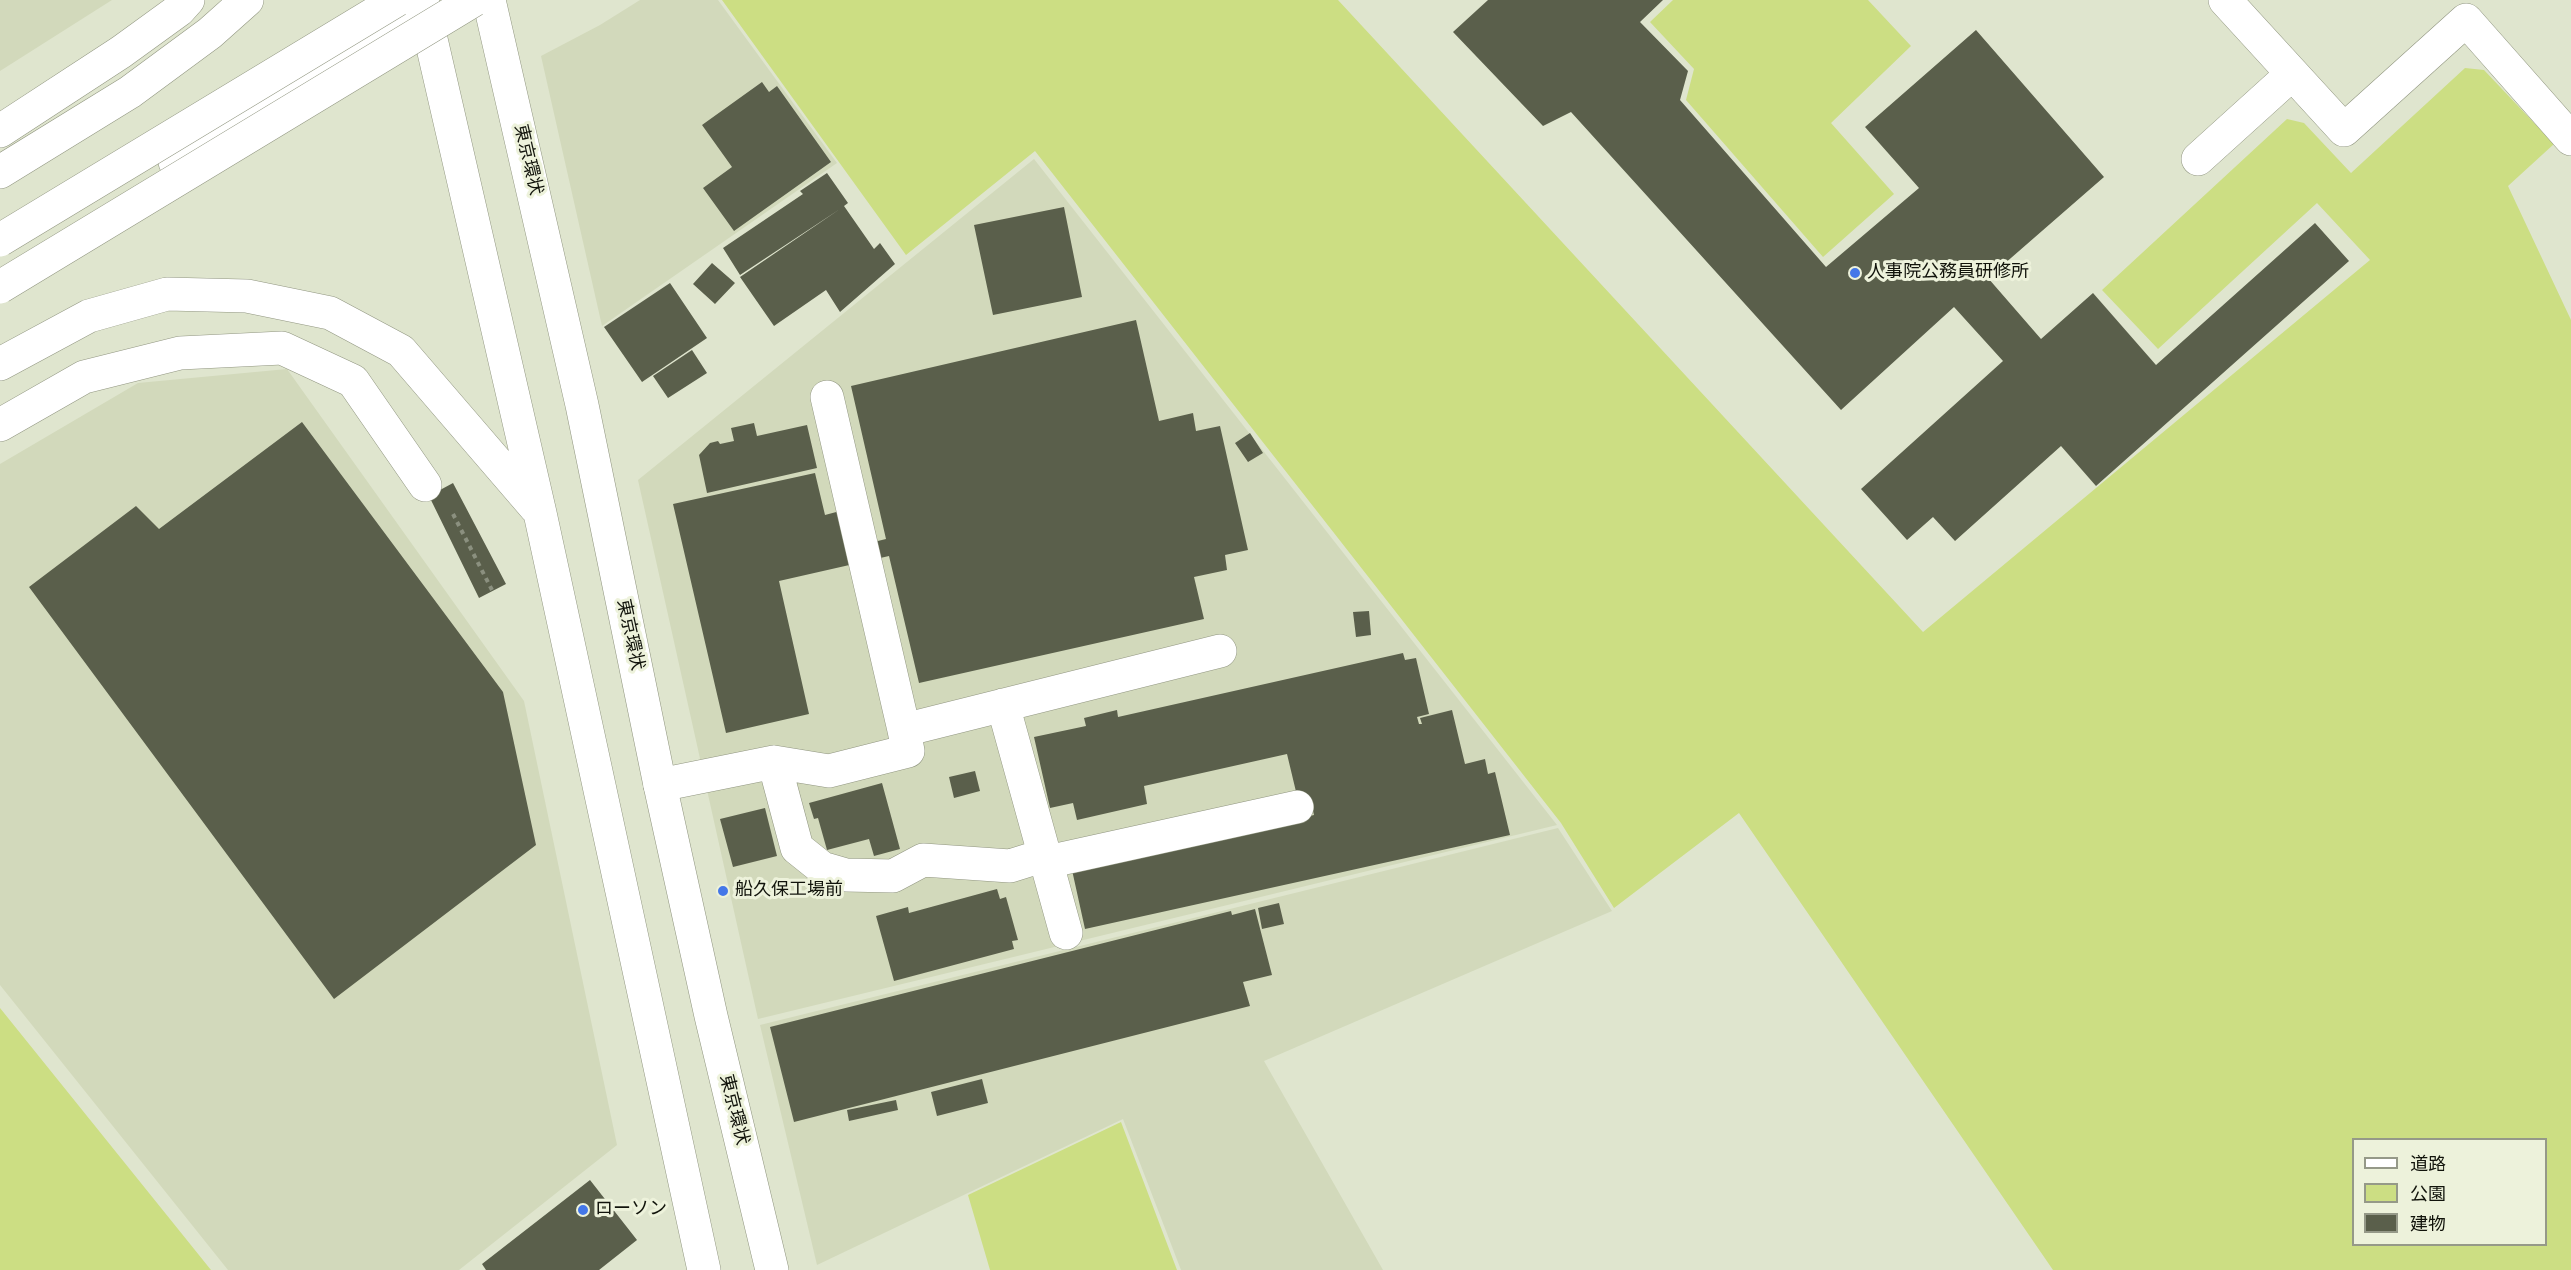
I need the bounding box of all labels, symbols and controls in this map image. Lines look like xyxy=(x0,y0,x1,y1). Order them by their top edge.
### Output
street label: 東京環状 xyxy=(508,122,546,198)
place label: 人事院公務員研修所 xyxy=(1867,262,2029,284)
marker: 人事院公務員研修所 xyxy=(1848,266,1862,280)
street label: 東京環状 xyxy=(611,598,647,672)
place label: 船久保工場前 xyxy=(735,880,843,902)
marker: 船久保工場前 xyxy=(716,884,730,898)
street label: 東京環状 xyxy=(714,1072,752,1148)
legend xyxy=(2352,1138,2547,1246)
text: 道路 xyxy=(2410,1152,2446,1177)
text: 公園 xyxy=(2410,1182,2446,1207)
place label: ローソン xyxy=(595,1199,667,1221)
marker: ローソン xyxy=(576,1203,590,1217)
text: 建物 xyxy=(2410,1212,2446,1237)

